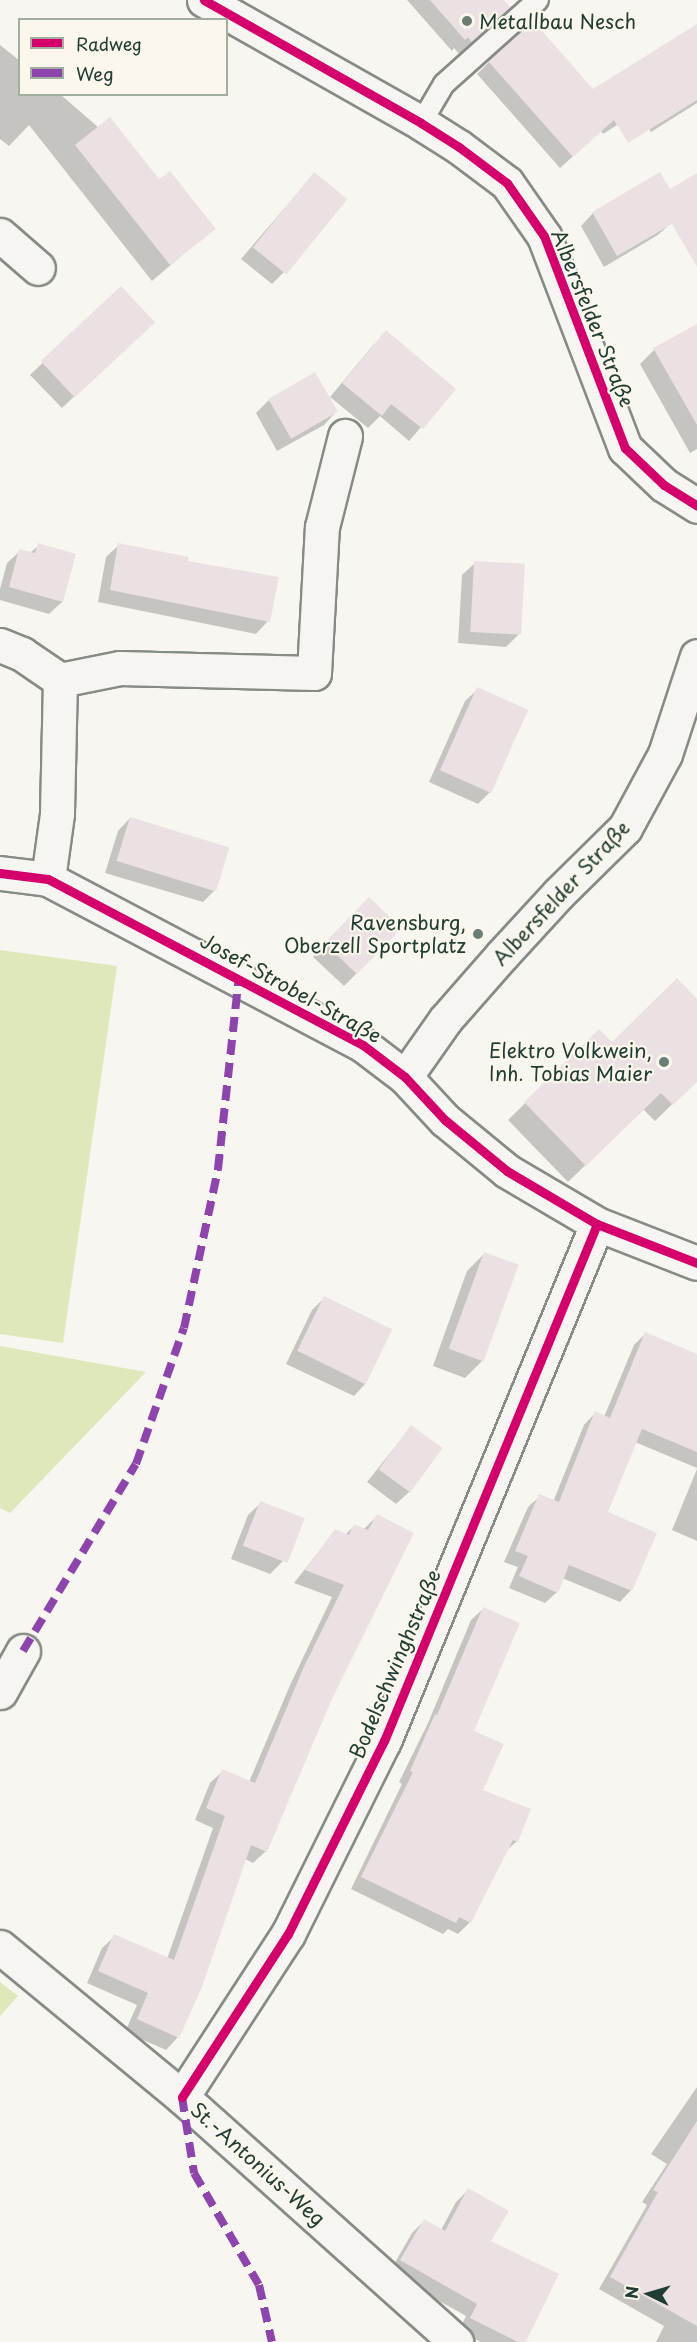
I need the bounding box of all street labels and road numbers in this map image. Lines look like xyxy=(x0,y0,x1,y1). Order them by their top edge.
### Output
street label: Albersfelder Straße xyxy=(546,225,640,411)
street label: Albersfelder Straße xyxy=(487,815,635,971)
street label: Josef-Strobel-Straße xyxy=(196,928,386,1048)
street label: Bodelschwinghstraße xyxy=(344,1566,446,1762)
street label: St.-Antonius-Weg xyxy=(186,2097,330,2231)

